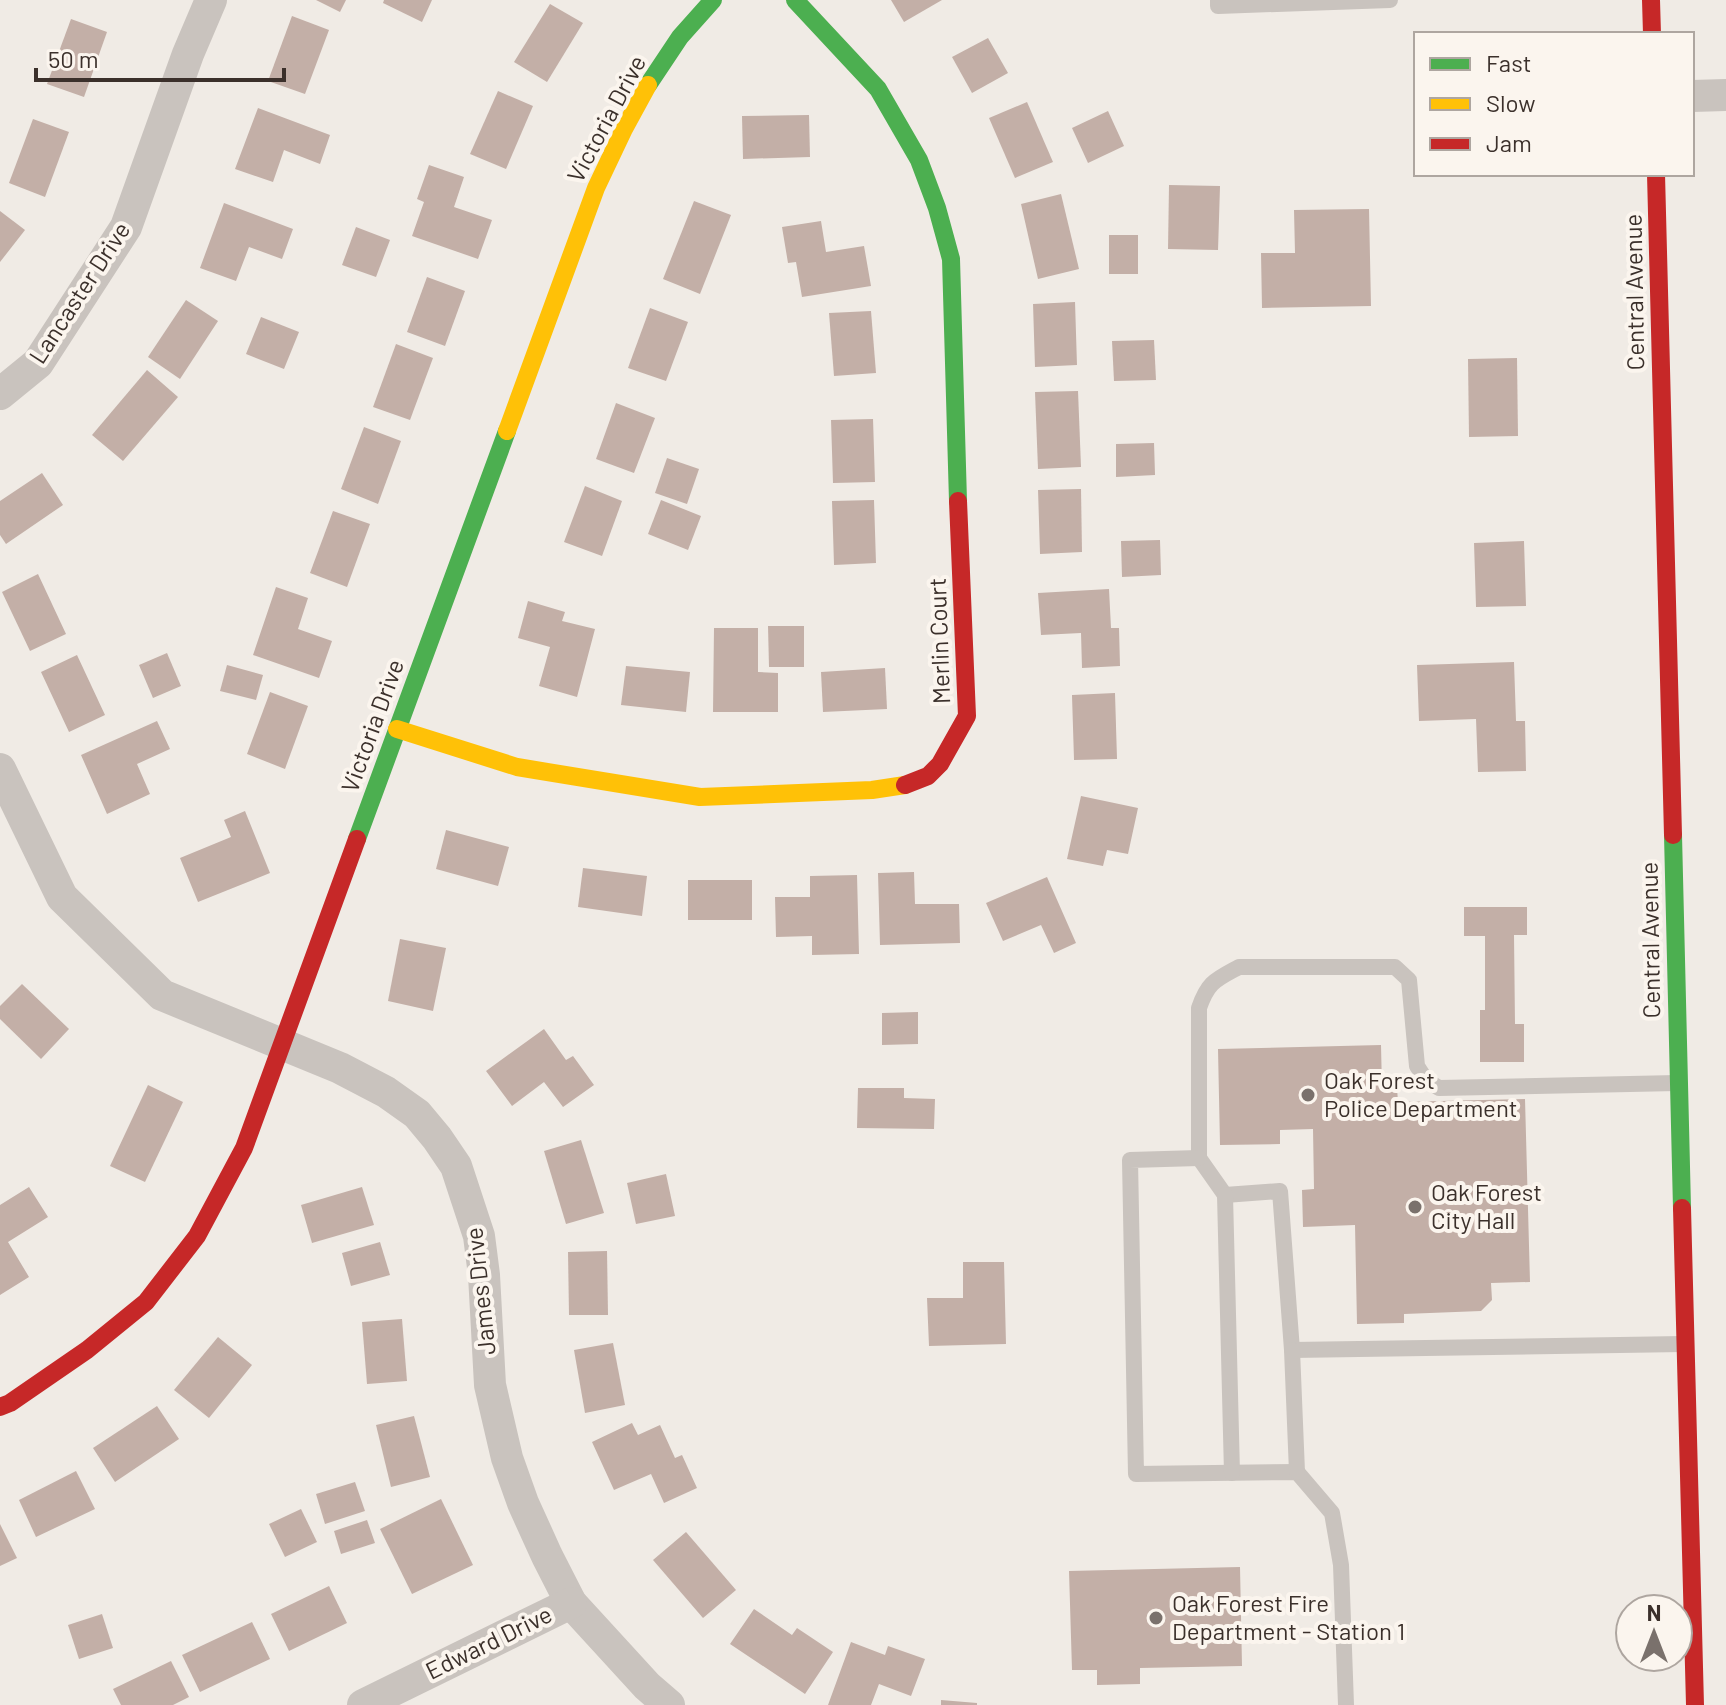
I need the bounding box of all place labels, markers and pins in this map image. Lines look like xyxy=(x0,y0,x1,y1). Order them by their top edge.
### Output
place label: Oak Forest Police Department xyxy=(1324,1065,1518,1122)
marker: Oak Forest Police Department xyxy=(1299,1086,1317,1104)
place label: Oak Forest City Hall xyxy=(1431,1177,1542,1234)
marker: Oak Forest City Hall xyxy=(1406,1198,1424,1216)
place label: Oak Forest Fire Department - Station 1 xyxy=(1172,1588,1405,1645)
marker: Oak Forest Fire Department - Station 1 xyxy=(1147,1609,1165,1627)

